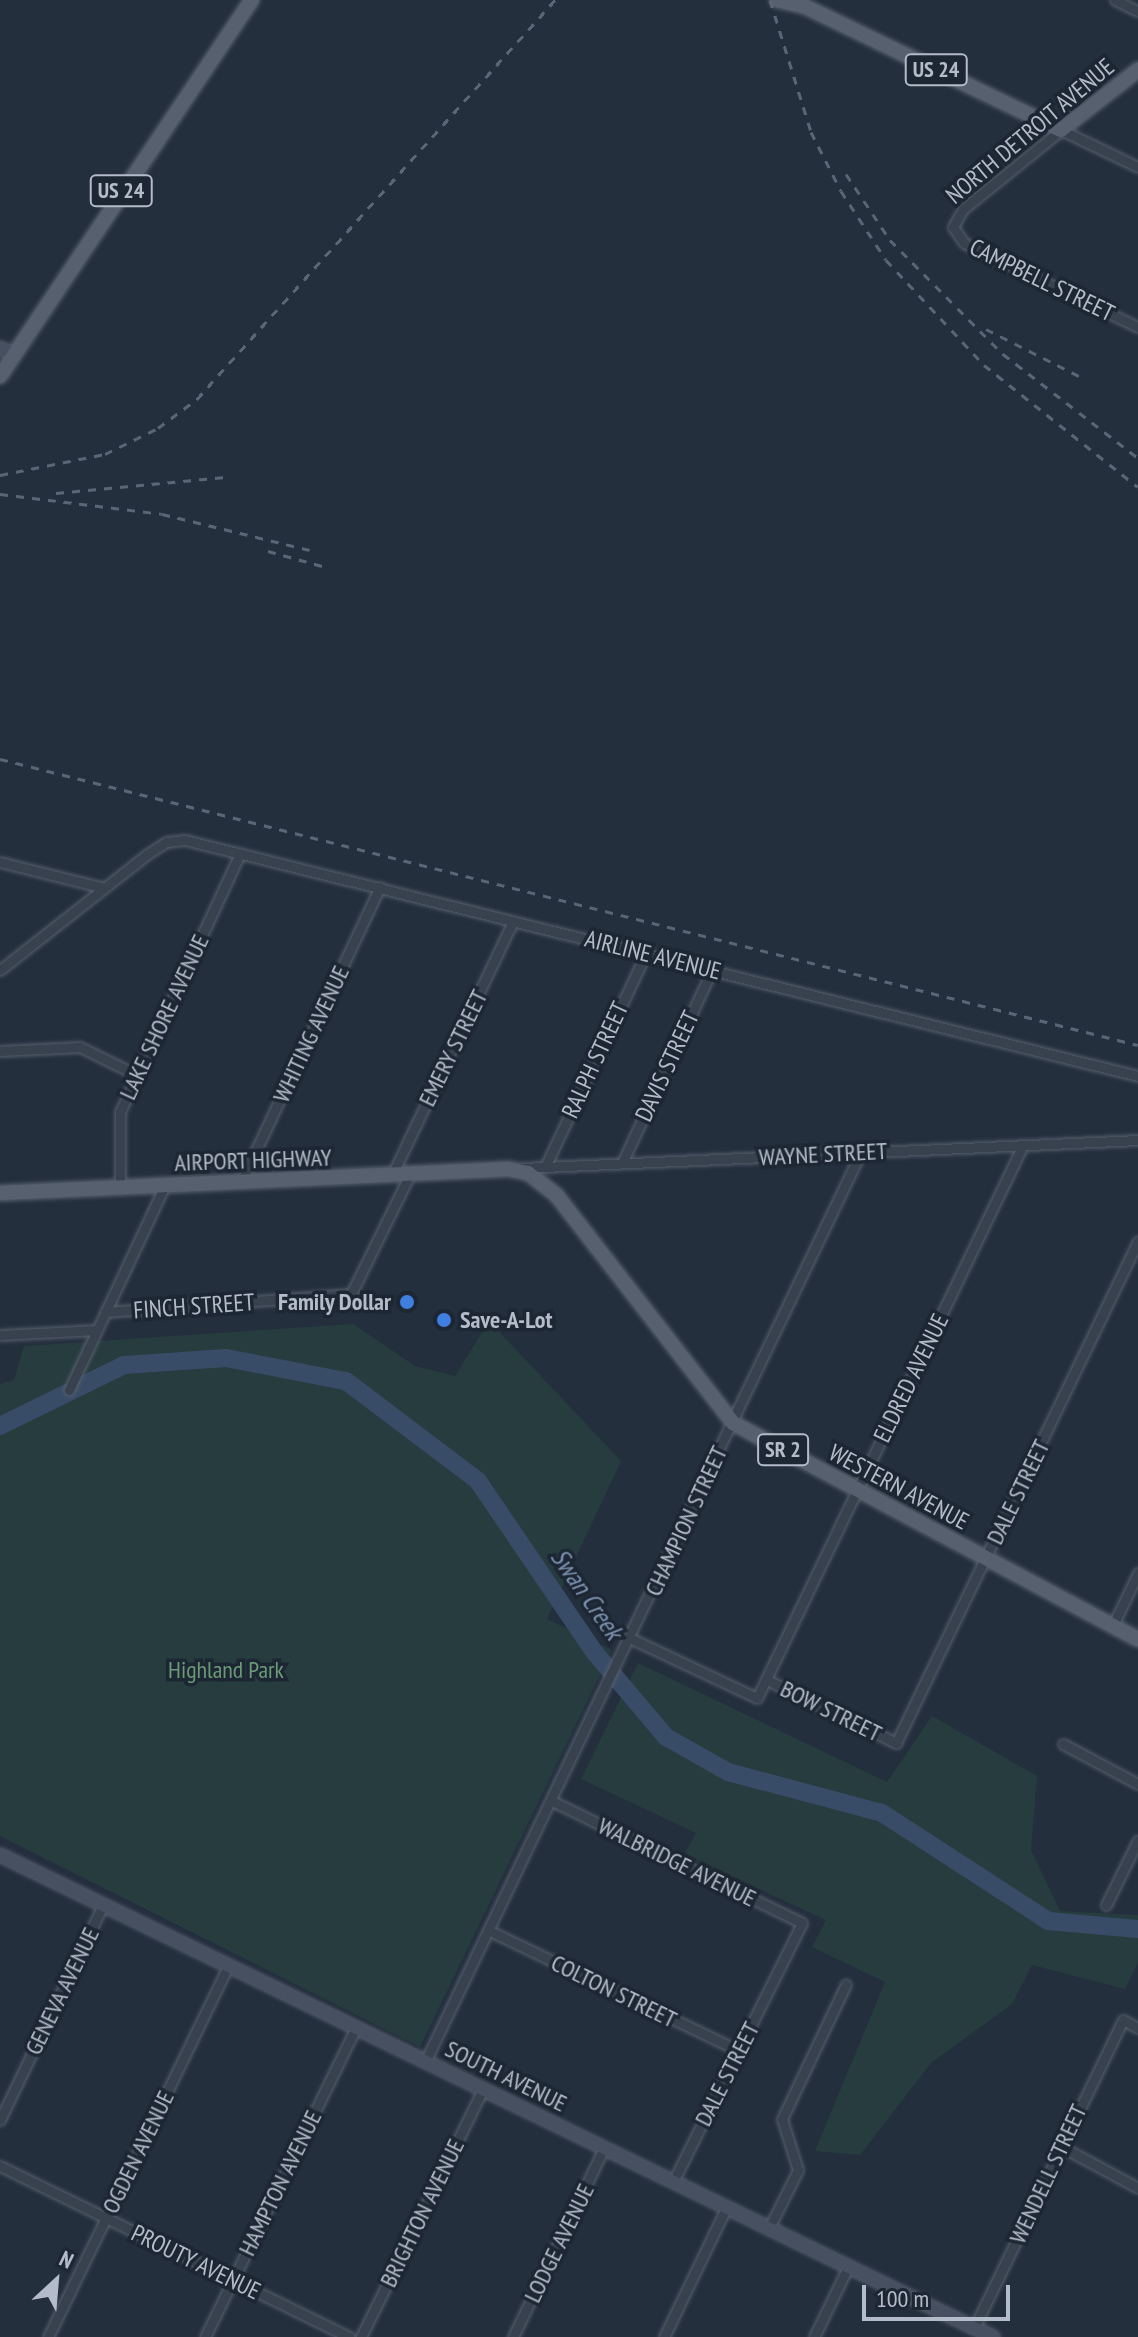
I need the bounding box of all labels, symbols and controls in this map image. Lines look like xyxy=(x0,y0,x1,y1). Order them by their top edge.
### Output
road number: US 24 xyxy=(904,52,968,88)
street label: NORTH DETROIT AVENUE xyxy=(940,52,1120,210)
road number: US 24 xyxy=(89,173,153,209)
street label: CAMPBELL STREET xyxy=(965,232,1119,328)
street label: AIRLINE AVENUE xyxy=(582,924,724,986)
street label: LAKE SHORE AVENUE xyxy=(113,930,215,1104)
street label: WHITING AVENUE xyxy=(267,961,355,1107)
street label: EMERY STREET xyxy=(412,985,494,1111)
street label: RALPH STREET xyxy=(556,997,634,1123)
street label: DAVIS STREET xyxy=(629,1006,705,1126)
street label: WAYNE STREET xyxy=(758,1136,888,1172)
street label: AIRPORT HIGHWAY xyxy=(174,1143,332,1177)
street label: FINCH STREET xyxy=(133,1287,255,1325)
place label: Family Dollar xyxy=(277,1288,391,1316)
marker: Family Dollar xyxy=(398,1293,416,1311)
place label: Save-A-Lot xyxy=(460,1306,552,1334)
street label: ELDRED AVENUE xyxy=(867,1309,955,1447)
marker: Save-A-Lot xyxy=(435,1311,453,1329)
road number: SR 2 xyxy=(757,1432,809,1468)
street label: DALE STREET xyxy=(980,1435,1056,1549)
street label: WESTERN AVENUE xyxy=(824,1438,974,1536)
street label: CHAMPION STREET xyxy=(639,1442,733,1600)
water label: Swan Creek xyxy=(544,1543,630,1645)
park label: Highland Park xyxy=(168,1656,284,1684)
street label: BOW STREET xyxy=(776,1674,886,1748)
street label: WALBRIDGE AVENUE xyxy=(593,1811,761,1913)
street label: GENEVA AVENUE xyxy=(18,1922,106,2060)
street label: COLTON STREET xyxy=(547,1948,681,2034)
street label: DALE STREET xyxy=(689,2017,765,2131)
street label: SOUTH AVENUE xyxy=(440,2034,572,2118)
street label: OGDEN AVENUE xyxy=(96,2086,180,2218)
street label: WENDELL STREET xyxy=(1003,2099,1093,2249)
street label: HAMPTON AVENUE xyxy=(232,2105,328,2261)
street label: BRIGHTON AVENUE xyxy=(374,2134,470,2292)
street label: LODGE AVENUE xyxy=(518,2179,600,2307)
street label: PROUTY AVENUE xyxy=(126,2218,266,2306)
north arrow xyxy=(16,2241,96,2321)
text: N xyxy=(55,2244,78,2275)
scale bar xyxy=(866,2269,1014,2319)
text: 100 m xyxy=(876,2283,929,2314)

